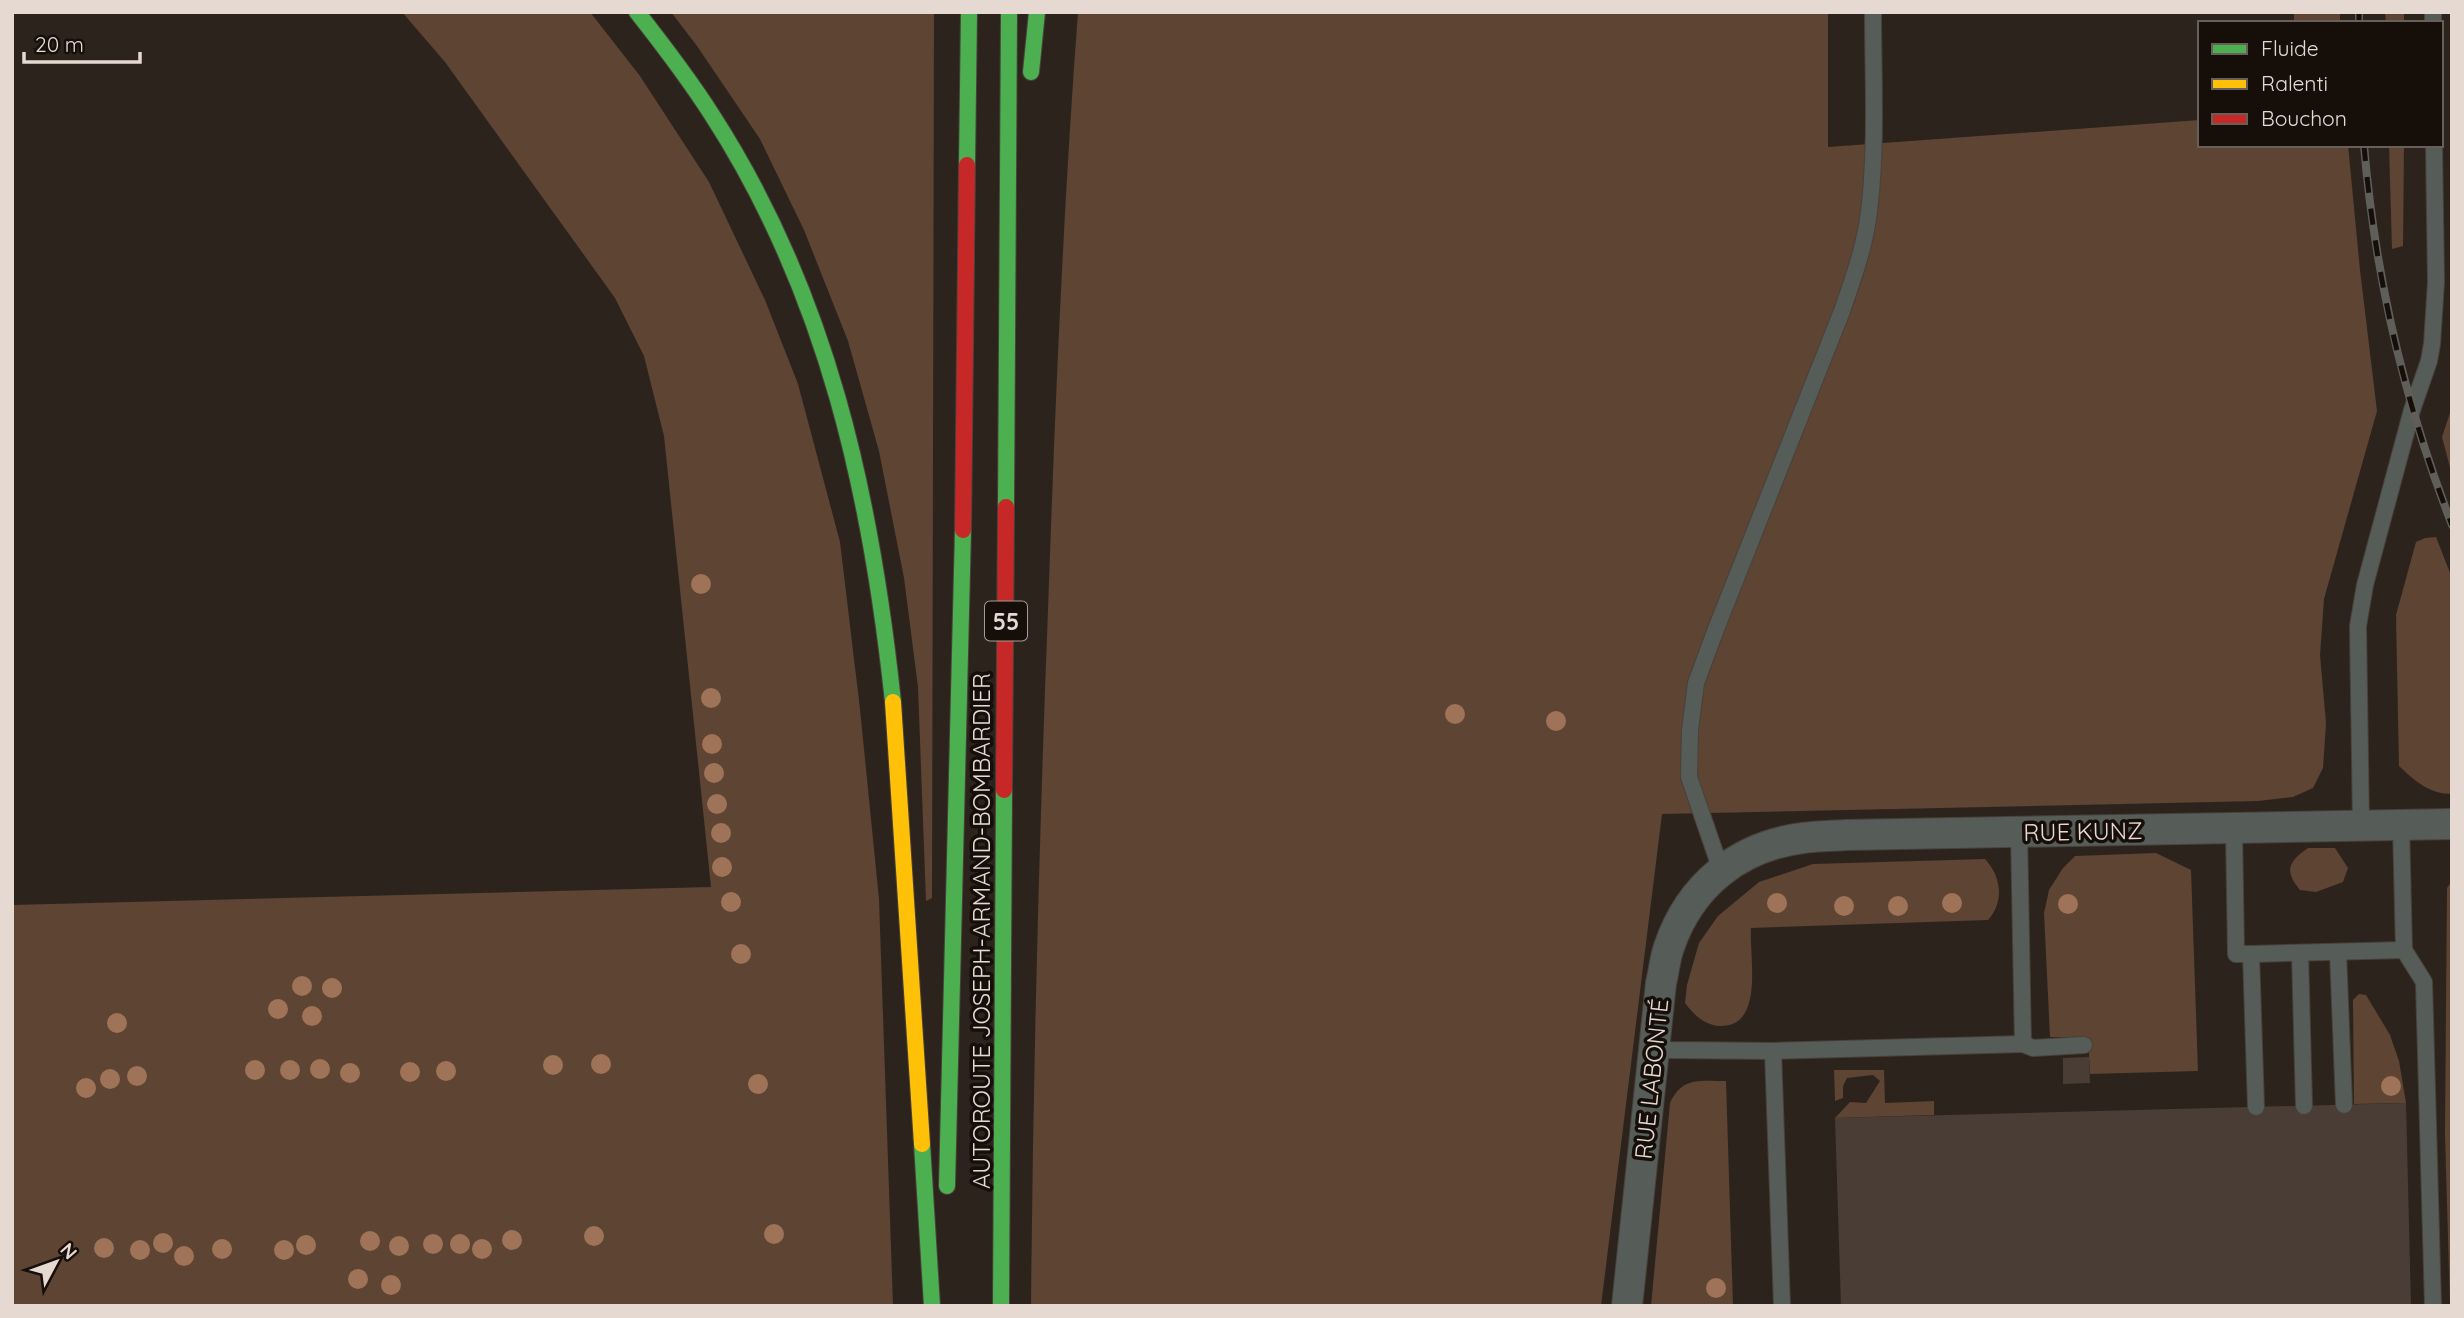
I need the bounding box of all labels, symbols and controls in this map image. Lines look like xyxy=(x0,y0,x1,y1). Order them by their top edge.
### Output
scale bar xyxy=(24,21,140,65)
legend xyxy=(2198,21,2443,147)
text: 20 m xyxy=(35,31,84,57)
text: Fluide xyxy=(2261,35,2319,61)
text: Ralenti xyxy=(2261,70,2328,96)
text: Bouchon xyxy=(2261,105,2347,131)
road number: 55 xyxy=(985,601,1027,640)
street label: AUTOROUTE JOSEPH-ARMAND-BOMBARDIER xyxy=(966,673,996,1189)
street label: RUE KUNZ xyxy=(2023,815,2143,847)
street label: RUE LABONTÉ xyxy=(1628,997,1674,1161)
north arrow xyxy=(21,1227,91,1297)
text: N xyxy=(55,1238,82,1264)

